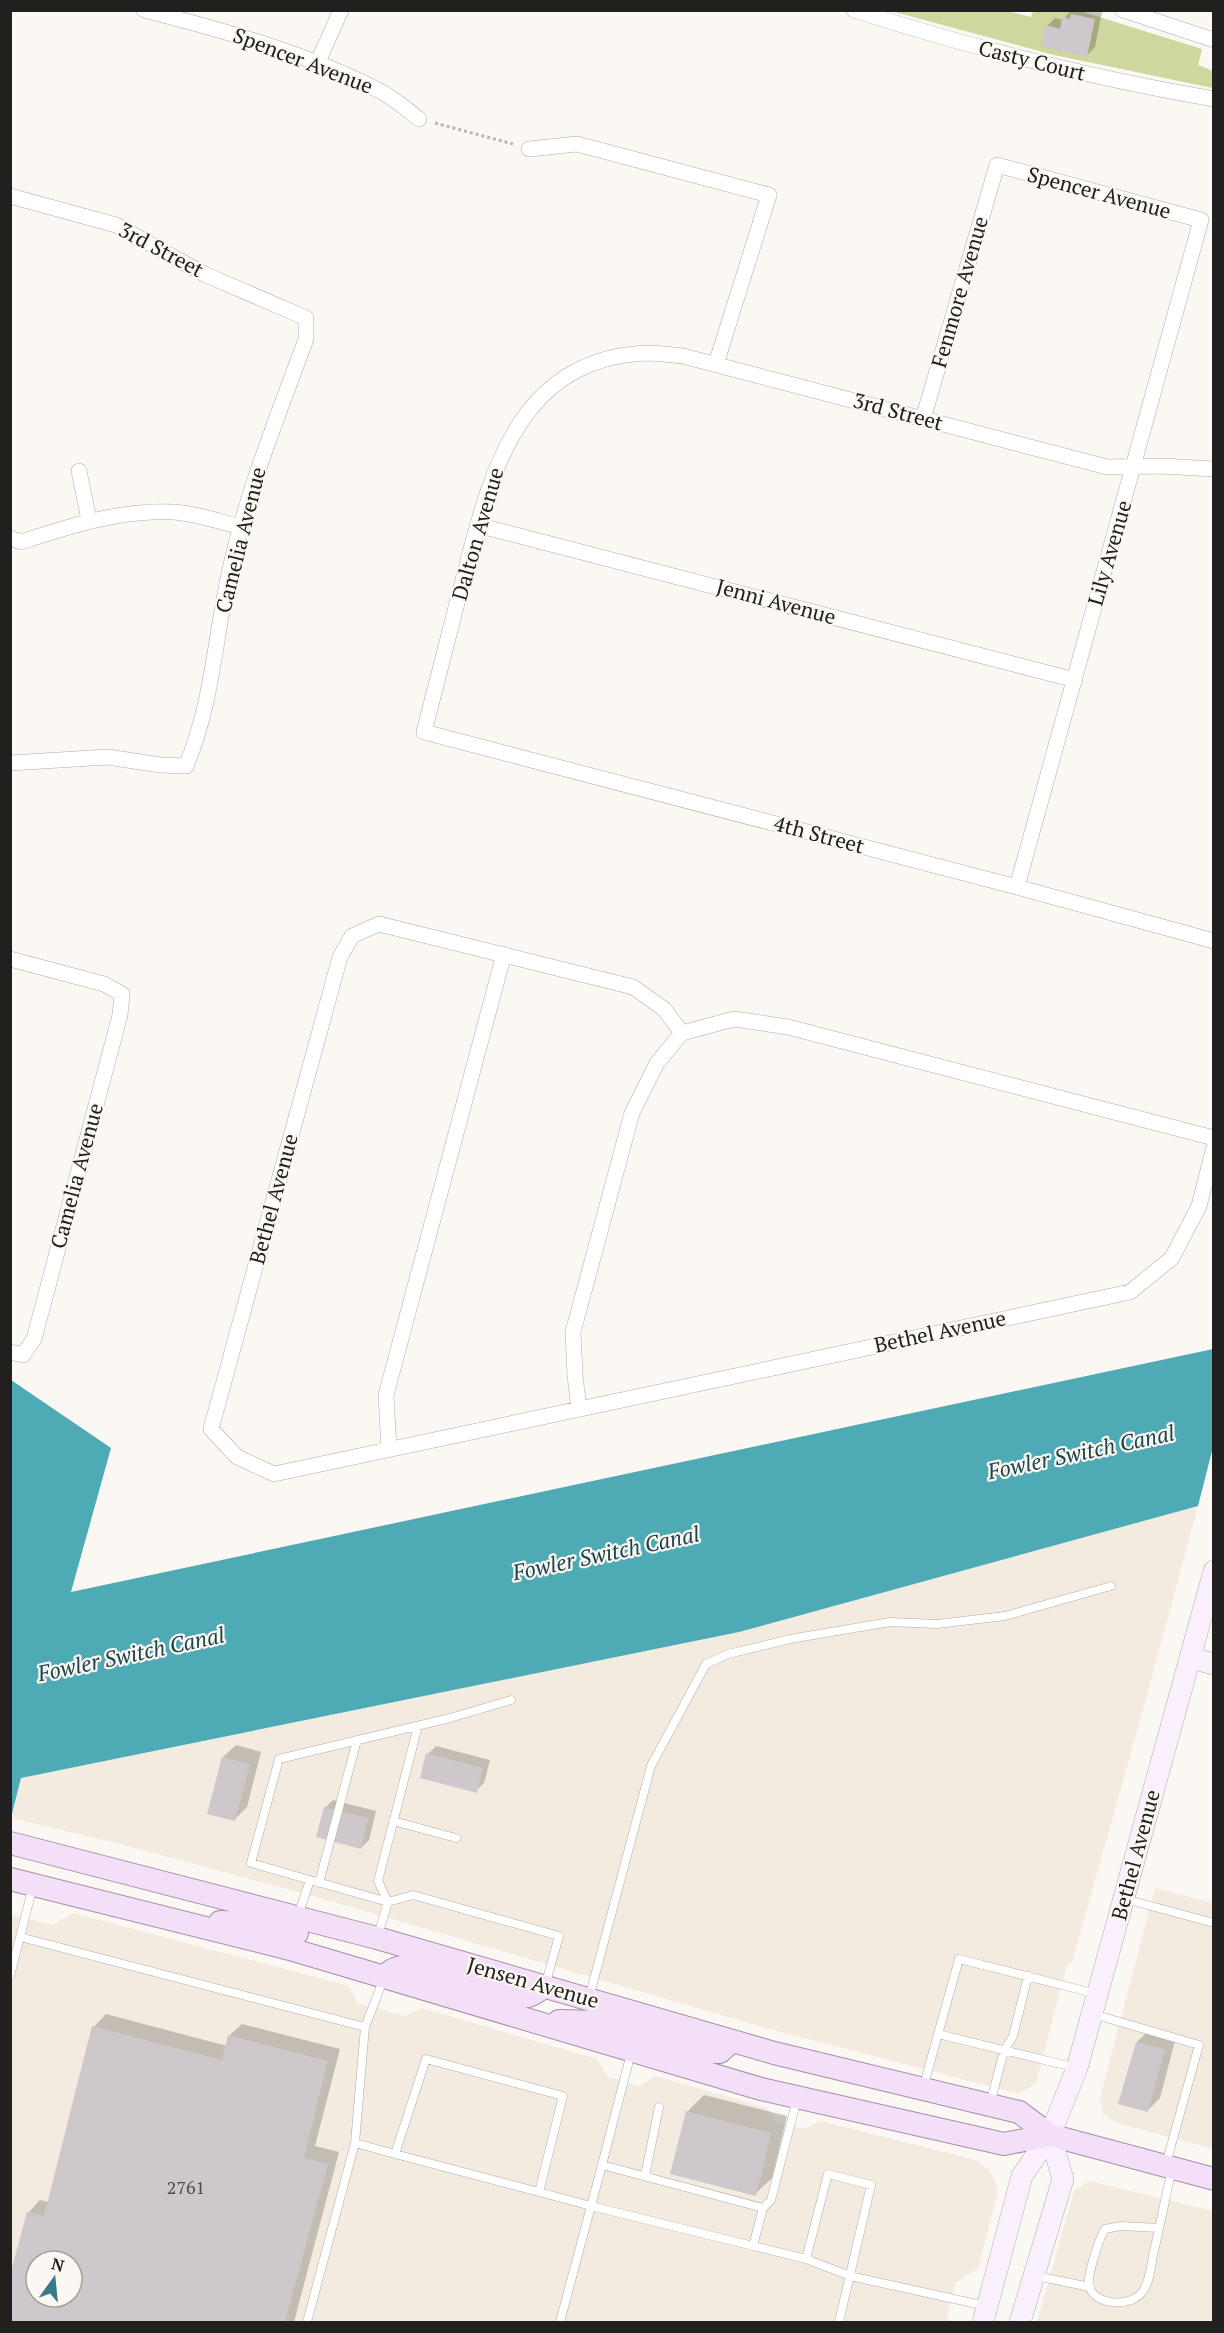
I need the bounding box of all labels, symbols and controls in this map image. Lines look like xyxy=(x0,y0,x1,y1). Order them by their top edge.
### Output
street label: Spencer Avenue xyxy=(229,21,377,100)
street label: Casty Court xyxy=(976,33,1089,87)
street label: Spencer Avenue xyxy=(1024,159,1174,225)
street label: Fenmore Avenue xyxy=(924,213,994,371)
street label: 3rd Street xyxy=(114,215,209,283)
street label: 3rd Street xyxy=(850,386,947,437)
street label: Camelia Avenue xyxy=(208,464,272,616)
street label: Dalton Avenue xyxy=(445,464,509,603)
street label: Lily Avenue xyxy=(1081,497,1137,609)
street label: Jenni Avenue xyxy=(713,572,839,630)
street label: 4th Street xyxy=(771,809,868,860)
street label: Camelia Avenue xyxy=(43,1100,109,1252)
street label: Bethel Avenue xyxy=(242,1130,304,1267)
street label: Bethel Avenue xyxy=(871,1303,1008,1359)
water label: Fowler Switch Canal xyxy=(984,1418,1177,1486)
water label: Fowler Switch Canal xyxy=(509,1519,702,1587)
water label: Fowler Switch Canal xyxy=(34,1620,227,1688)
street label: Bethel Avenue xyxy=(1104,1786,1166,1923)
street label: Jensen Avenue xyxy=(464,1950,602,2014)
house number: 2761 xyxy=(167,2175,205,2199)
north arrow xyxy=(24,2249,84,2309)
text: N xyxy=(49,2252,67,2277)

